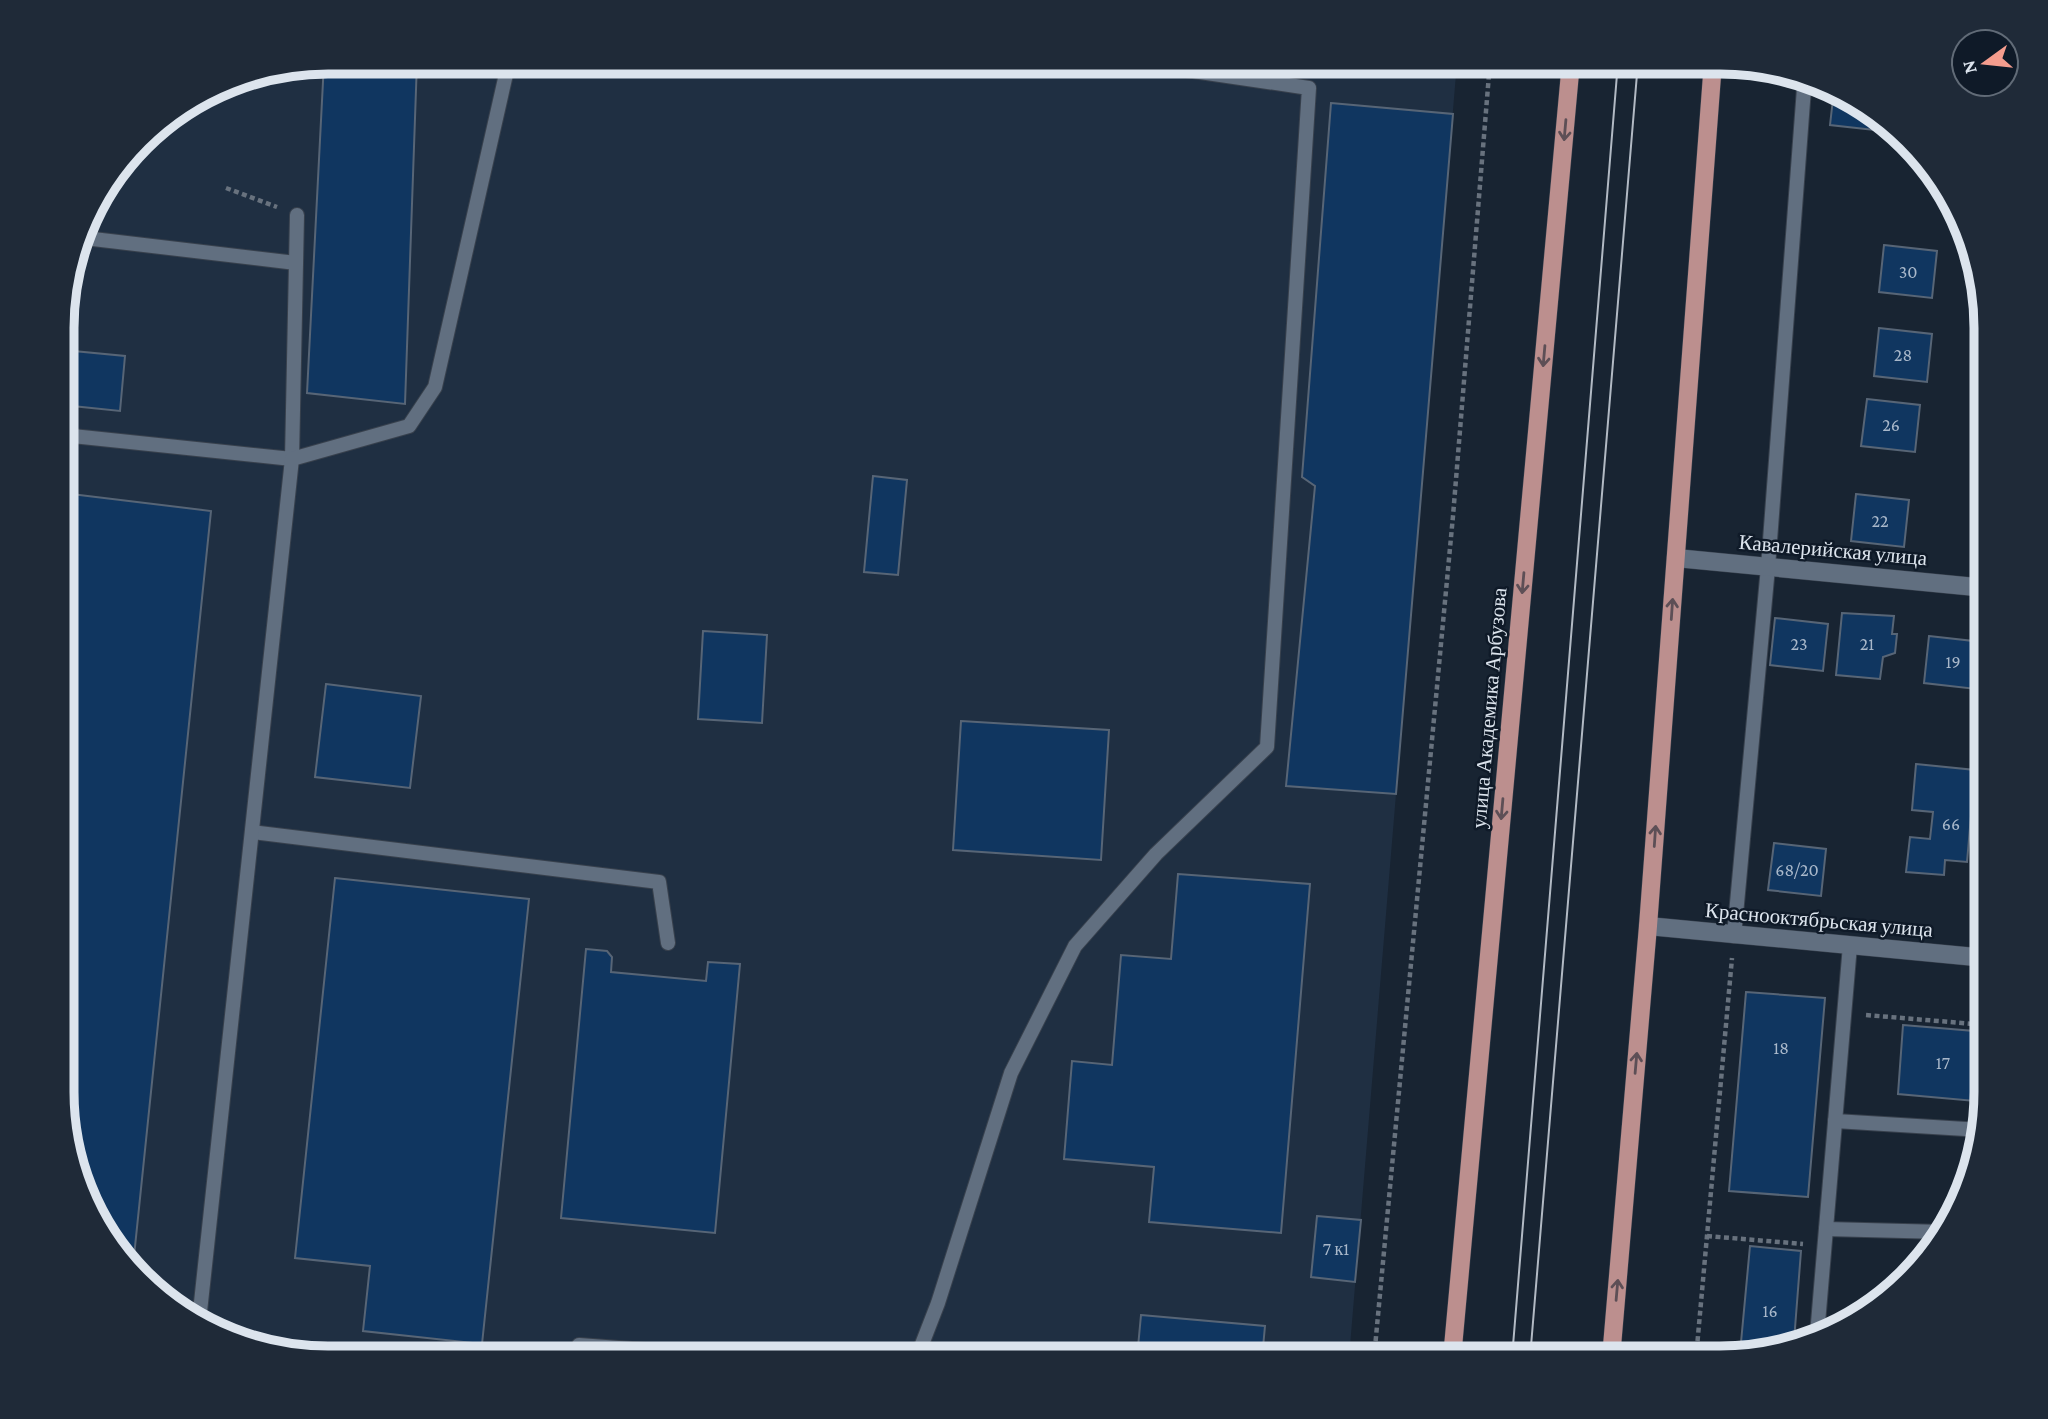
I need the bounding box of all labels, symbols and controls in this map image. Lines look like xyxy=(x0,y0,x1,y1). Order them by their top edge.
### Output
north arrow xyxy=(1950,28,2020,98)
text: N xyxy=(1957,58,1981,76)
one-way arrow xyxy=(1558,118,1571,141)
house number: 30 xyxy=(1899,262,1917,282)
one-way arrow xyxy=(1537,344,1550,367)
house number: 28 xyxy=(1894,345,1912,365)
house number: 26 xyxy=(1882,415,1900,435)
house number: 22 xyxy=(1871,511,1889,531)
street label: Кавалерийская улица xyxy=(1738,530,1929,570)
one-way arrow xyxy=(1516,571,1529,594)
street label: улица Академика Арбузова xyxy=(1467,586,1512,829)
one-way arrow xyxy=(1666,599,1679,621)
house number: 23 xyxy=(1790,634,1808,654)
house number: 21 xyxy=(1860,634,1874,654)
house number: 19 xyxy=(1945,652,1961,672)
one-way arrow xyxy=(1495,798,1508,820)
house number: 66 xyxy=(1942,814,1960,834)
one-way arrow xyxy=(1649,825,1662,848)
house number: 68/20 xyxy=(1775,860,1819,880)
street label: Краснооктябрьская улица xyxy=(1704,898,1935,942)
house number: 18 xyxy=(1773,1038,1789,1058)
one-way arrow xyxy=(1630,1052,1643,1075)
house number: 17 xyxy=(1936,1053,1950,1073)
house number: 7 к1 xyxy=(1323,1239,1349,1259)
one-way arrow xyxy=(1611,1279,1624,1301)
house number: 16 xyxy=(1762,1301,1778,1321)

